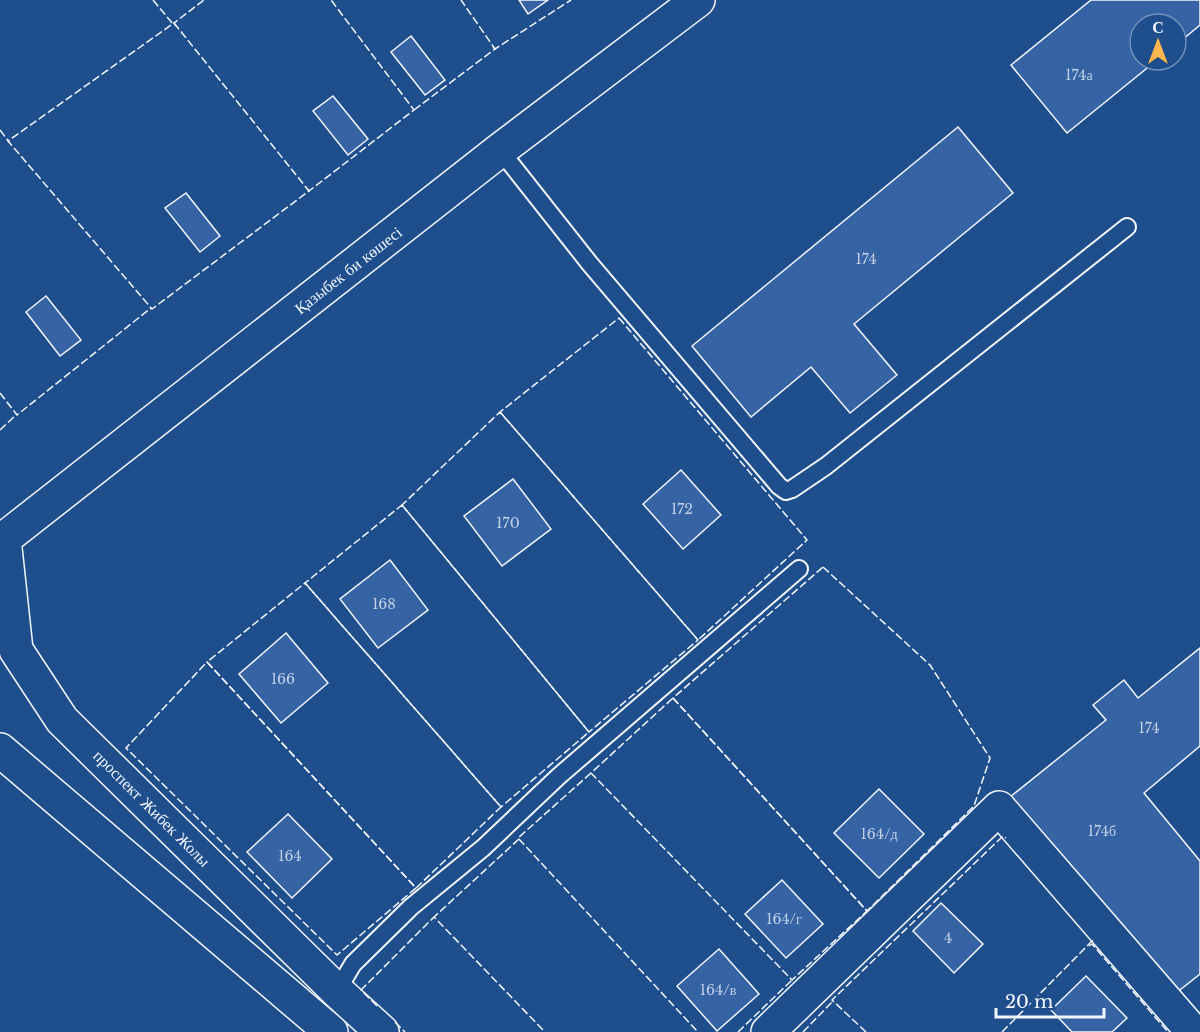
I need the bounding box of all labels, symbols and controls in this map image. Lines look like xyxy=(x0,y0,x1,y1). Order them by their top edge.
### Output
north arrow xyxy=(1128,12,1188,72)
text: С xyxy=(1152,17,1164,37)
house number: 174а xyxy=(1065,66,1093,84)
street label: Қазыбек би көшесі xyxy=(290,222,406,318)
house number: 174 xyxy=(855,250,877,268)
house number: 172 xyxy=(671,500,693,518)
house number: 170 xyxy=(496,514,520,532)
house number: 168 xyxy=(372,595,396,613)
house number: 166 xyxy=(271,670,295,688)
house number: 174 xyxy=(1138,719,1160,737)
street label: проспект Жибек Жолы xyxy=(89,745,215,871)
house number: 174б xyxy=(1088,822,1116,840)
house number: 164/д xyxy=(861,825,898,843)
house number: 164 xyxy=(278,847,302,865)
house number: 164/г xyxy=(766,910,802,928)
house number: 4 xyxy=(944,929,952,947)
house number: 164/в xyxy=(700,981,737,999)
scale bar xyxy=(996,981,1104,1019)
text: 20 m xyxy=(1005,991,1053,1013)

